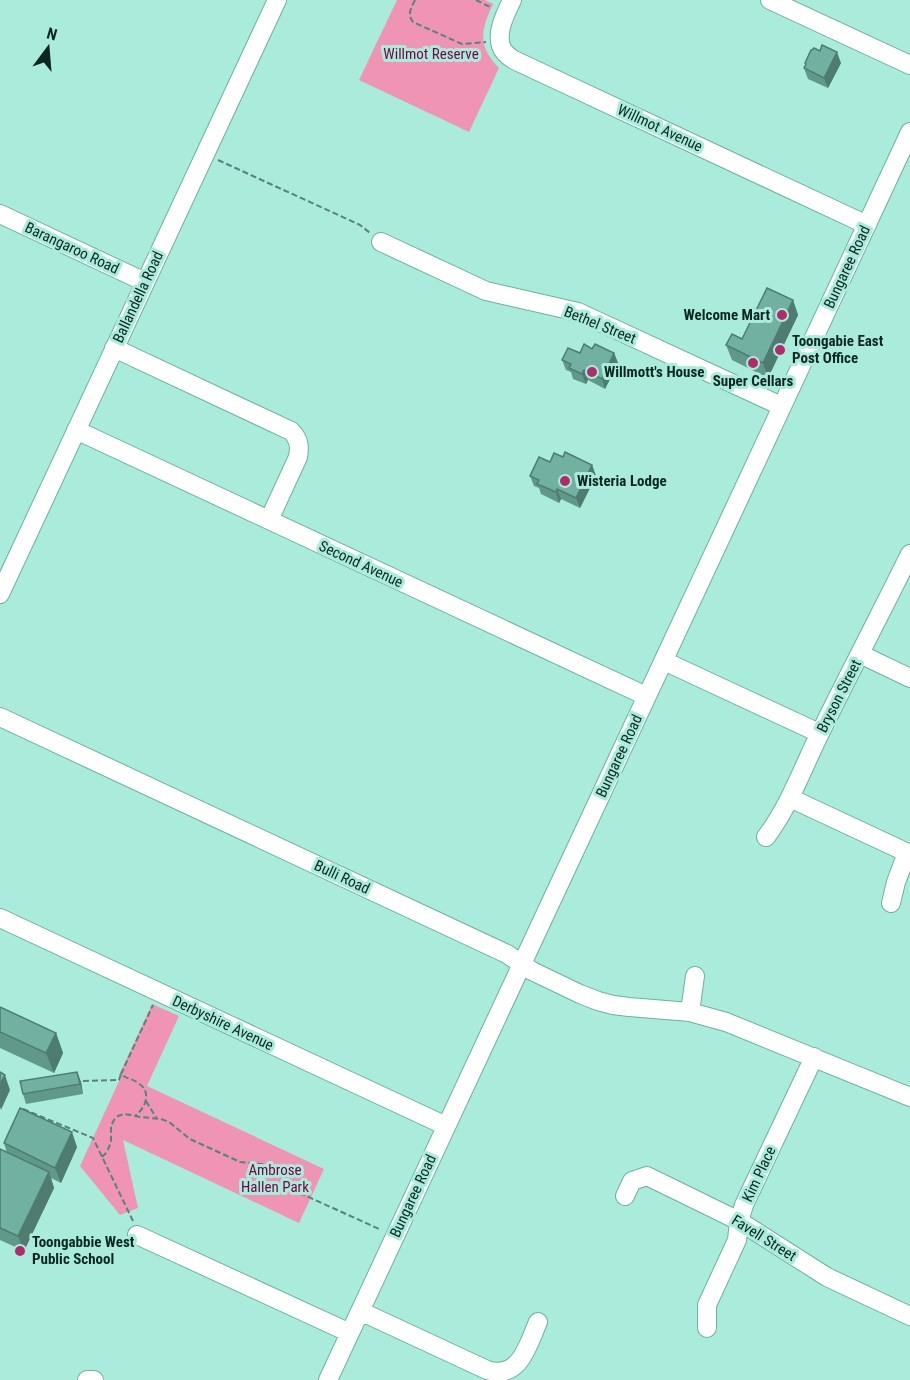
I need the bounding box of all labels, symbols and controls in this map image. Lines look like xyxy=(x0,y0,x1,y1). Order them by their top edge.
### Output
north arrow xyxy=(18,18,78,78)
text: N xyxy=(45,24,59,45)
park label: Willmot Reserve xyxy=(383,45,479,63)
street label: Willmot Avenue xyxy=(615,100,705,156)
street label: Barangaroo Road xyxy=(22,218,122,278)
street label: Bungaree Road xyxy=(820,223,874,311)
street label: Ballandella Road xyxy=(109,248,167,346)
street label: Bethel Street xyxy=(561,302,639,348)
place label: Welcome Mart xyxy=(684,306,770,324)
marker: Welcome Mart xyxy=(775,308,789,322)
place label: Toongabie East Post Office xyxy=(792,332,884,367)
marker: Toongabie East Post Office xyxy=(773,343,787,357)
marker: Super Cellars xyxy=(746,356,760,370)
place label: Willmott's House xyxy=(604,363,704,381)
marker: Willmott's House xyxy=(585,365,599,379)
place label: Super Cellars xyxy=(713,372,794,390)
place label: Wisteria Lodge xyxy=(577,472,667,490)
marker: Wisteria Lodge xyxy=(558,474,572,488)
street label: Second Avenue xyxy=(316,537,406,591)
street label: Bryson Street xyxy=(813,657,865,735)
street label: Bungaree Road xyxy=(592,712,646,800)
street label: Bulli Road xyxy=(311,856,373,898)
street label: Derbyshire Avenue xyxy=(170,992,276,1054)
street label: Kim Place xyxy=(738,1143,780,1205)
street label: Bungaree Road xyxy=(386,1152,440,1240)
park label: Ambrose Hallen Park xyxy=(241,1161,309,1196)
street label: Favell Street xyxy=(728,1211,800,1265)
place label: Toongabbie West Public School xyxy=(32,1233,135,1268)
marker: Toongabbie West Public School xyxy=(13,1244,27,1258)

